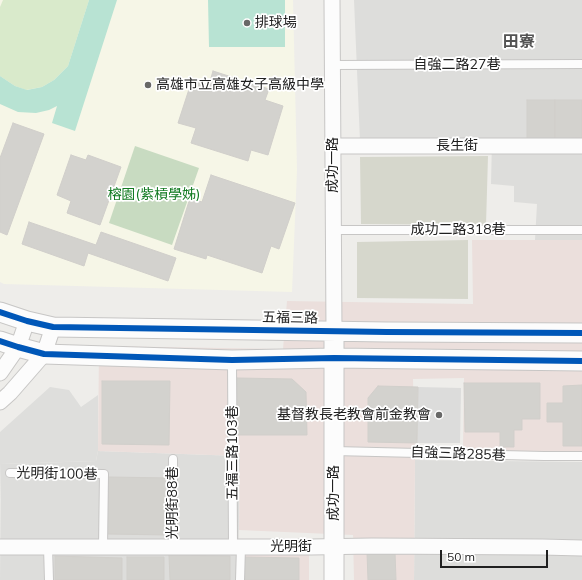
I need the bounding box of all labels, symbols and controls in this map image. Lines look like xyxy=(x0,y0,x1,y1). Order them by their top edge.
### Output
place label: 排球場 xyxy=(255,15,297,31)
marker: 排球場 xyxy=(242,18,252,28)
district label: 田寮 xyxy=(503,32,535,52)
street label: 自強二路27巷 xyxy=(414,57,500,73)
place label: 高雄市立高雄女子高級中學 xyxy=(156,77,324,93)
marker: 高雄市立高雄女子高級中學 xyxy=(143,80,153,90)
street label: 成功一路 xyxy=(325,137,341,193)
street label: 長生街 xyxy=(436,138,478,154)
park label: 榕園(紫槓學姊) xyxy=(108,187,200,203)
street label: 成功二路318巷 xyxy=(410,222,506,238)
street label: 五福三路 xyxy=(262,309,318,327)
street label: 五福三路103巷 xyxy=(225,405,241,501)
place label: 基督教長老教會前金教會 xyxy=(277,407,431,423)
marker: 基督教長老教會前金教會 xyxy=(434,410,444,420)
street label: 自強三路285巷 xyxy=(410,444,506,464)
street label: 光明街100巷 xyxy=(16,465,98,483)
street label: 成功一路 xyxy=(326,465,342,521)
street label: 光明街88巷 xyxy=(165,467,181,539)
street label: 光明街 xyxy=(270,539,312,555)
scale bar xyxy=(442,542,550,568)
text: 50 m xyxy=(447,549,475,564)

